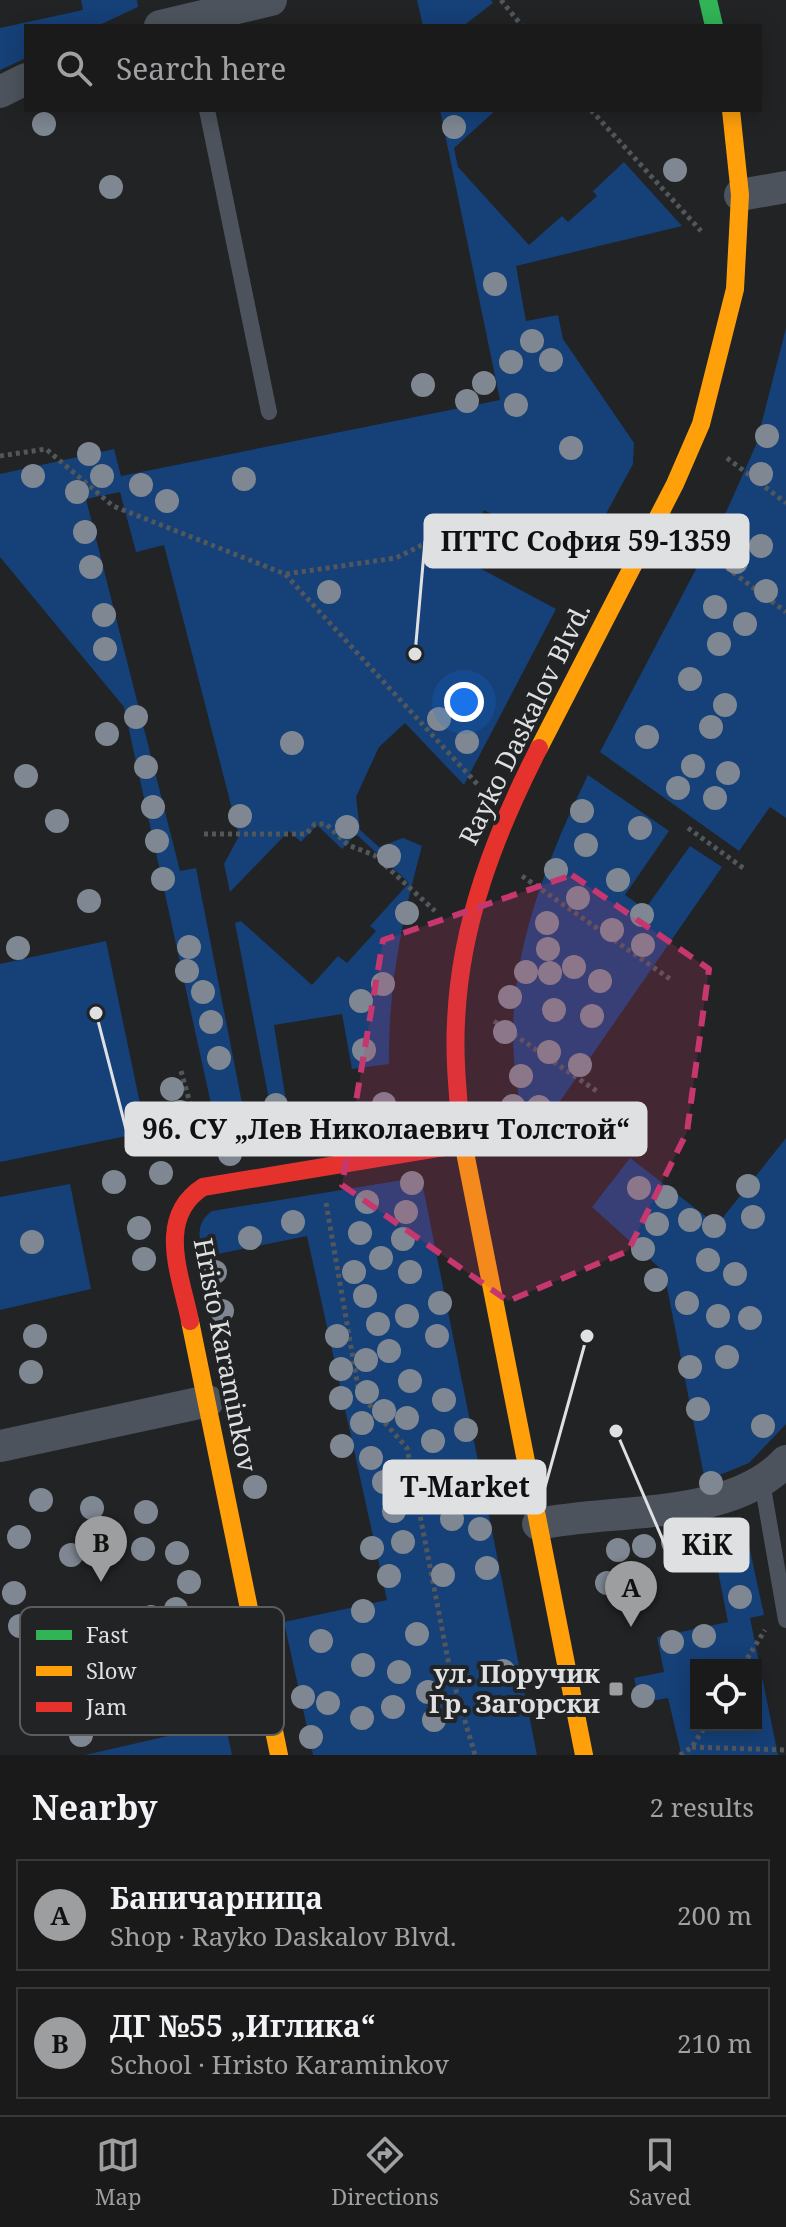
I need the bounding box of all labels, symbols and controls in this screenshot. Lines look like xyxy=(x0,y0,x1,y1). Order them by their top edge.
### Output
search box xyxy=(24,24,762,112)
icon: search xyxy=(52,46,96,90)
text: Search here xyxy=(116,48,286,89)
callout: ПТТС София 59-1359 xyxy=(425,515,748,567)
text: ПТТС София 59-1359 xyxy=(441,521,731,559)
street label: Rayko Daskalov Blvd. xyxy=(450,597,598,850)
your location xyxy=(444,682,484,722)
callout: 96. СУ „Лев Николаевич Толстой“ xyxy=(126,1103,646,1155)
text: 96. СУ „Лев Николаевич Толстой“ xyxy=(142,1109,630,1147)
street label: Hristo Karaminkov xyxy=(186,1235,266,1475)
callout: T-Market xyxy=(384,1461,545,1513)
text: T-Market xyxy=(400,1467,530,1505)
pin: B xyxy=(75,1516,127,1582)
callout: KiK xyxy=(665,1519,748,1571)
text: KiK xyxy=(682,1525,733,1563)
pin: A xyxy=(605,1561,657,1627)
legend xyxy=(20,1607,284,1735)
text: Fast xyxy=(86,1619,128,1649)
text: Slow xyxy=(86,1655,136,1685)
place label: ул. Поручик Гр. Загорски xyxy=(429,1655,601,1721)
map controls xyxy=(690,1659,762,1731)
button: locate xyxy=(690,1659,762,1731)
marker: ул. Поручик Гр. Загорски xyxy=(607,1680,625,1698)
text: Jam xyxy=(85,1691,127,1721)
text: Nearby xyxy=(32,1784,158,1830)
text: 2 results xyxy=(649,1789,754,1825)
text: Баничарница xyxy=(110,1877,323,1918)
text: A xyxy=(50,1897,70,1933)
text: 200 m xyxy=(677,1897,752,1933)
text: Shop · Rayko Daskalov Blvd. xyxy=(110,1918,457,1954)
text: ДГ №55 „Иглика“ xyxy=(110,2005,375,2046)
text: B xyxy=(51,2025,69,2061)
text: 210 m xyxy=(677,2025,752,2061)
text: School · Hristo Karaminkov xyxy=(110,2046,449,2082)
tab: Map xyxy=(95,2133,141,2211)
tab: Directions xyxy=(331,2133,439,2211)
tab: Saved xyxy=(629,2133,691,2211)

